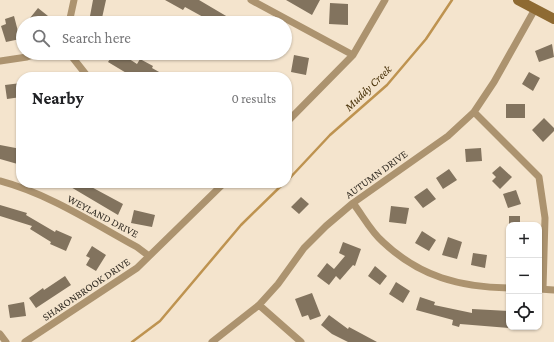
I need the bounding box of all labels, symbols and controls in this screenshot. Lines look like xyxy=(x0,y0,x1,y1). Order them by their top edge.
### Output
search box xyxy=(16,16,292,60)
icon: search xyxy=(30,27,52,49)
text: Search here xyxy=(62,30,131,46)
water label: Muddy Creek xyxy=(341,62,395,115)
text: Nearby xyxy=(32,89,84,108)
text: 0 results xyxy=(231,91,276,106)
street label: AUTUMN DRIVE xyxy=(343,147,409,201)
street label: WEYLAND DRIVE xyxy=(65,192,141,240)
map controls xyxy=(506,222,542,330)
button: + xyxy=(506,222,542,258)
street label: SHARONBROOK DRIVE xyxy=(40,255,132,323)
button: − xyxy=(506,258,542,294)
button: locate xyxy=(506,294,542,330)

